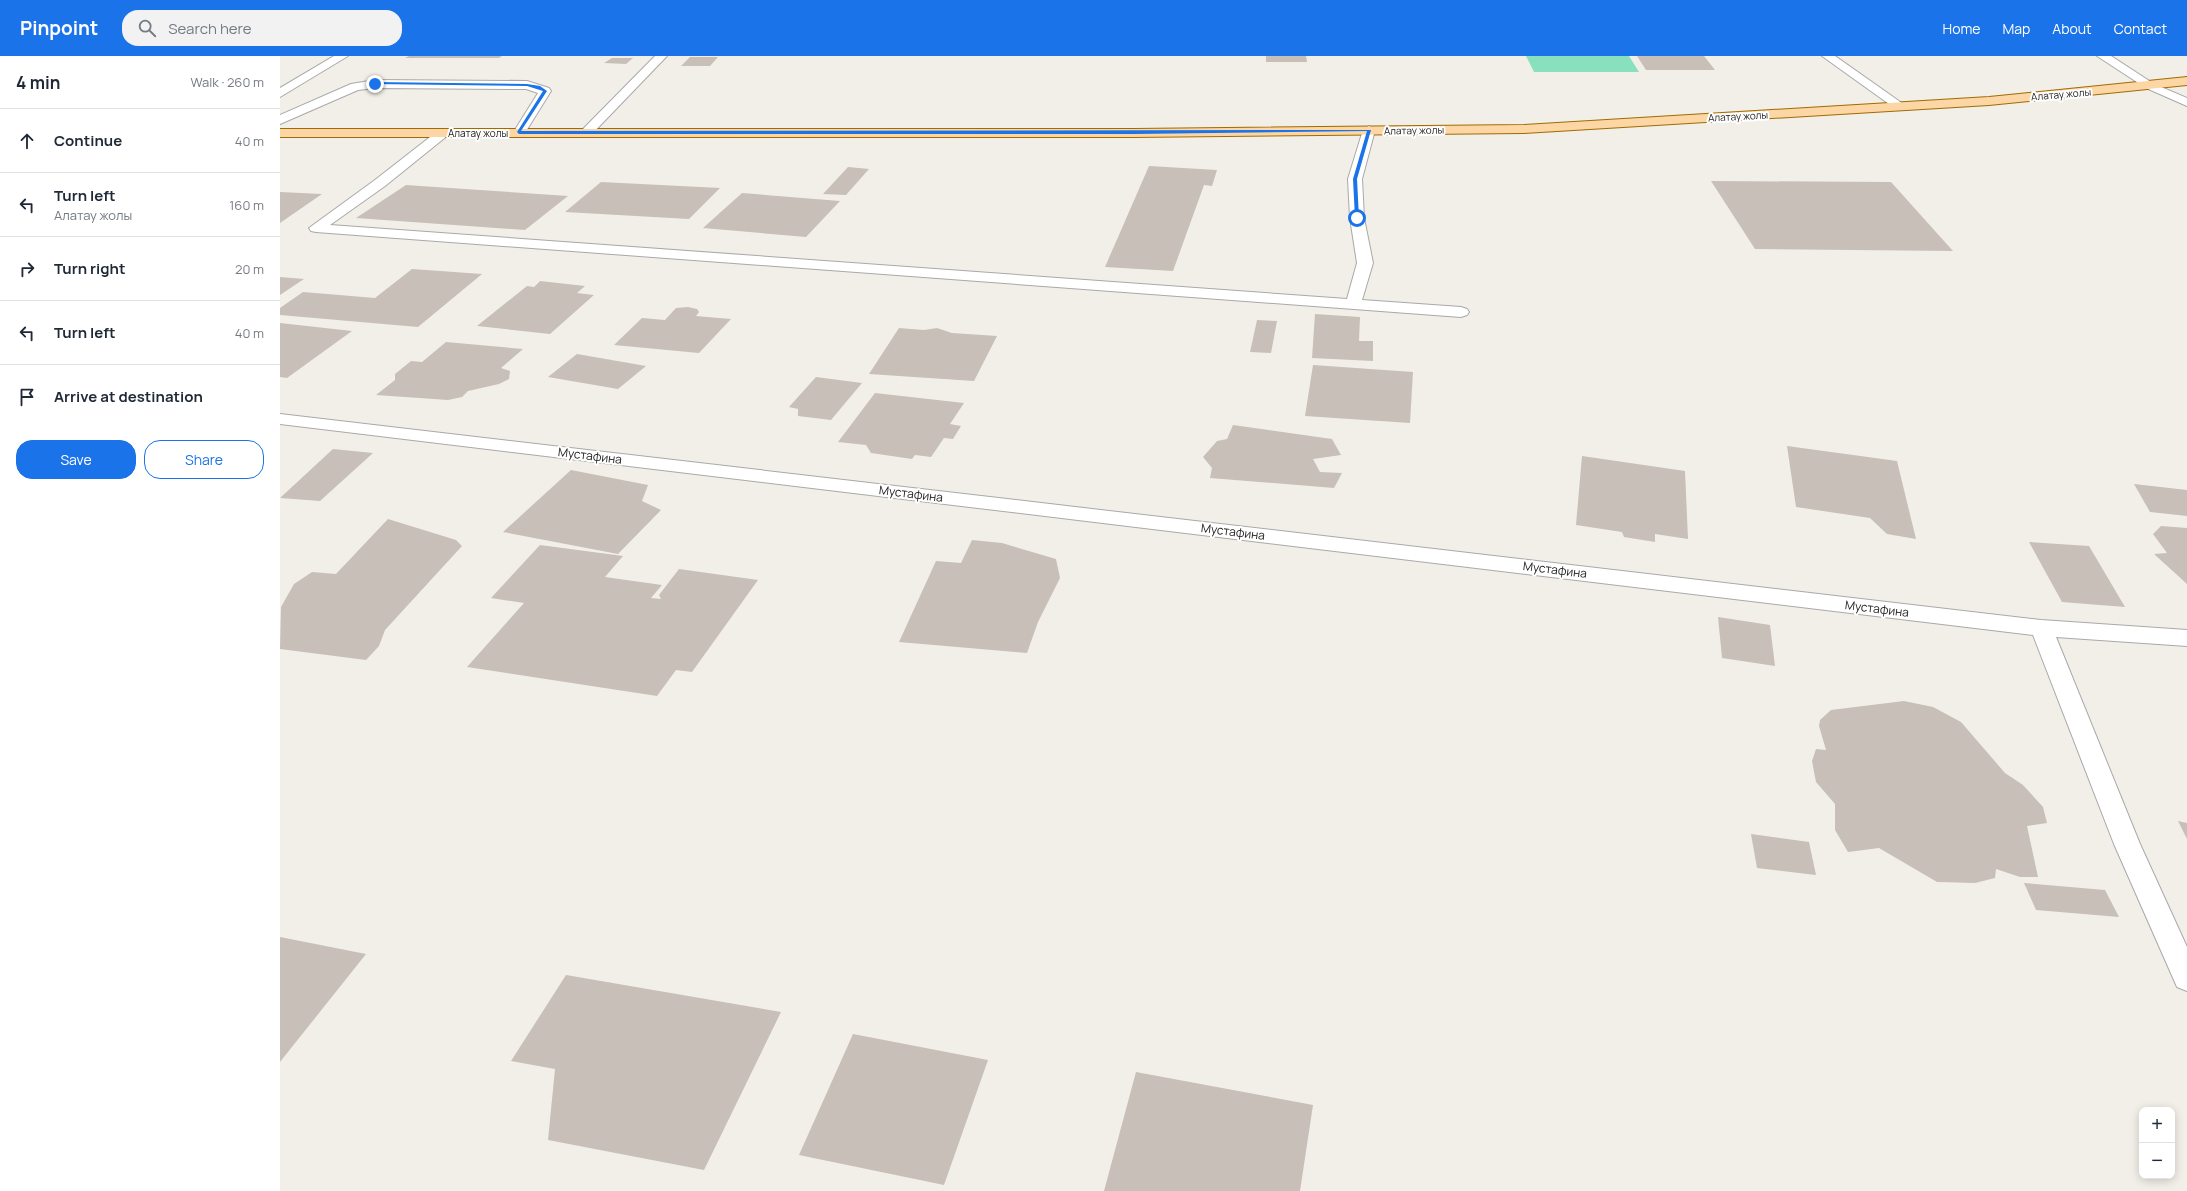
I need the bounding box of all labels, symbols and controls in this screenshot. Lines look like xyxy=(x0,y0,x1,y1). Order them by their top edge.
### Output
search box xyxy=(122,10,402,46)
text: Pinpoint xyxy=(20,15,98,41)
icon: search xyxy=(136,17,158,39)
text: Search here xyxy=(168,18,252,39)
text: Home xyxy=(1943,19,1980,38)
text: Map xyxy=(2002,19,2030,38)
text: About xyxy=(2052,19,2092,38)
text: Contact xyxy=(2114,19,2167,38)
text: 4 min xyxy=(16,71,60,94)
text: Walk · 260 m xyxy=(191,73,264,91)
route end xyxy=(366,75,384,93)
street label: Алатау жолы xyxy=(2030,84,2092,104)
street label: Алатау жолы xyxy=(1708,107,1768,125)
street label: Алатау жолы xyxy=(1384,122,1444,138)
street label: Алатау жолы xyxy=(448,126,508,140)
icon: ahead xyxy=(16,130,38,152)
text: Continue xyxy=(54,130,122,151)
text: 40 m xyxy=(235,132,264,150)
text: Turn left xyxy=(54,185,116,206)
icon: left xyxy=(16,194,38,216)
text: 160 m xyxy=(229,196,264,214)
text: Алатау жолы xyxy=(54,206,132,224)
route start xyxy=(1348,209,1366,227)
icon: right xyxy=(16,258,38,280)
text: Turn right xyxy=(54,258,125,279)
text: 20 m xyxy=(235,260,264,278)
icon: left xyxy=(16,322,38,344)
text: Turn left xyxy=(54,322,116,343)
text: 40 m xyxy=(235,324,264,342)
icon: arrive xyxy=(16,386,38,408)
text: Arrive at destination xyxy=(54,386,203,407)
button: Save xyxy=(16,440,136,479)
button: Share xyxy=(144,440,264,479)
street label: Мустафина xyxy=(557,443,623,468)
street label: Мустафина xyxy=(878,481,944,506)
street label: Мустафина xyxy=(1200,519,1266,544)
street label: Мустафина xyxy=(1522,557,1588,582)
street label: Мустафина xyxy=(1844,596,1910,621)
map controls xyxy=(2139,1107,2175,1179)
button: + xyxy=(2139,1107,2175,1143)
button: − xyxy=(2139,1143,2175,1179)

